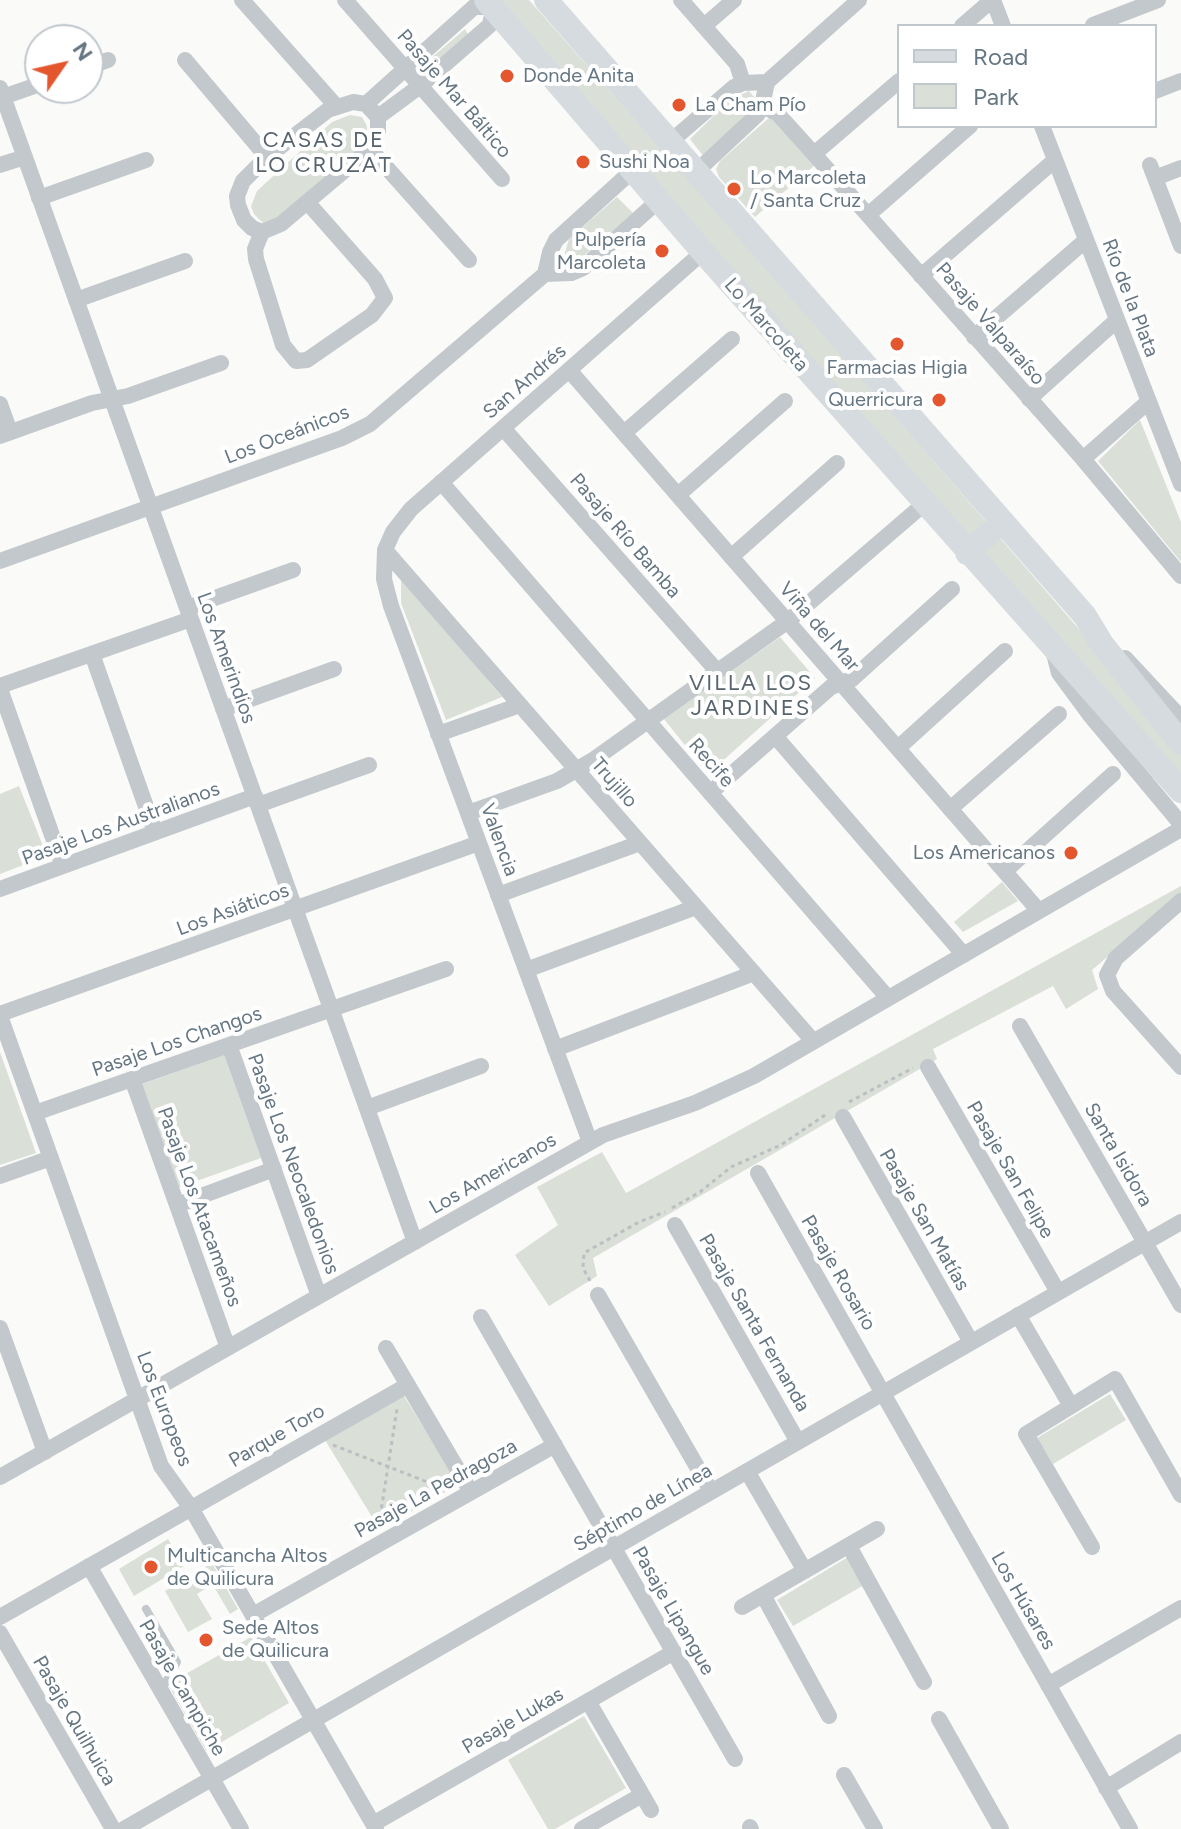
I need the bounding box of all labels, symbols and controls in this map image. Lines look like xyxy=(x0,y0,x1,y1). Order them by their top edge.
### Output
north arrow xyxy=(24,24,104,104)
legend xyxy=(897,24,1157,128)
street label: Pasaje Mar Báltico xyxy=(392,25,516,163)
text: N xyxy=(67,37,99,66)
text: Road xyxy=(973,42,1028,71)
place label: Donde Anita xyxy=(523,64,634,88)
marker: Donde Anita xyxy=(498,67,516,85)
text: Park xyxy=(973,82,1019,111)
place label: La Cham Pío xyxy=(695,93,806,117)
marker: La Cham Pío xyxy=(670,96,688,114)
district label: CASAS DE LO CRUZAT xyxy=(255,128,393,180)
place label: Sushi Noa xyxy=(599,150,690,174)
marker: Sushi Noa xyxy=(574,153,592,171)
place label: Lo Marcoleta / Santa Cruz xyxy=(750,166,866,213)
marker: Lo Marcoleta / Santa Cruz xyxy=(725,180,743,198)
place label: Pulpería Marcoleta xyxy=(557,228,646,275)
street label: Río de la Plata xyxy=(1096,235,1164,361)
marker: Pulpería Marcoleta xyxy=(653,242,671,260)
street label: Pasaje Valparaíso xyxy=(930,258,1050,390)
street label: Lo Marcoleta xyxy=(719,273,813,377)
marker: Farmacias Higia xyxy=(888,335,906,353)
street label: San Andrés xyxy=(479,339,571,425)
place label: Farmacias Higia xyxy=(826,356,968,380)
place label: Querricura xyxy=(828,388,923,412)
marker: Querricura xyxy=(930,391,948,409)
street label: Los Oceánicos xyxy=(221,400,353,470)
street label: Pasaje Río Bamba xyxy=(564,469,686,603)
street label: Viña del Mar xyxy=(774,577,864,677)
street label: Los Amerindios xyxy=(191,589,261,727)
district label: VILLA LOS JARDINES xyxy=(689,671,813,722)
street label: Recife xyxy=(683,734,739,792)
street label: Trujillo xyxy=(586,753,642,813)
street label: Pasaje Los Australianos xyxy=(19,777,223,871)
street label: Valencia xyxy=(475,800,523,880)
place label: Los Americanos xyxy=(913,841,1055,865)
marker: Los Americanos xyxy=(1062,844,1080,862)
street label: Los Asiáticos xyxy=(174,879,292,941)
street label: Pasaje Los Changos xyxy=(89,1002,265,1082)
street label: Pasaje Los Neocaledonios xyxy=(242,1050,344,1278)
street label: Pasaje San Felipe xyxy=(961,1097,1059,1243)
street label: Santa Isidora xyxy=(1079,1099,1157,1211)
street label: Pasaje Los Atacameños xyxy=(152,1104,246,1310)
street label: Los Americanos xyxy=(425,1128,561,1220)
street label: Pasaje San Matías xyxy=(874,1145,974,1295)
street label: Pasaje Rosario xyxy=(795,1211,881,1335)
street label: Pasaje Santa Fernanda xyxy=(693,1230,815,1416)
street label: Los Europeos xyxy=(131,1348,197,1470)
street label: Parque Toro xyxy=(225,1399,329,1473)
street label: Pasaje La Pedragoza xyxy=(350,1434,522,1544)
street label: Séptimo de Línea xyxy=(570,1459,716,1557)
street label: Pasaje Lipangue xyxy=(627,1542,719,1680)
place label: Multicancha Altos de Quilicura xyxy=(167,1544,327,1591)
street label: Los Húsares xyxy=(985,1548,1061,1654)
marker: Multicancha Altos de Quilicura xyxy=(142,1558,160,1576)
street label: Pasaje Campiche xyxy=(133,1616,231,1760)
place label: Sede Altos de Quilicura xyxy=(222,1616,329,1663)
marker: Sede Altos de Quilicura xyxy=(197,1631,215,1649)
street label: Pasaje Quilhuica xyxy=(27,1652,121,1790)
street label: Pasaje Lukas xyxy=(458,1682,568,1760)

